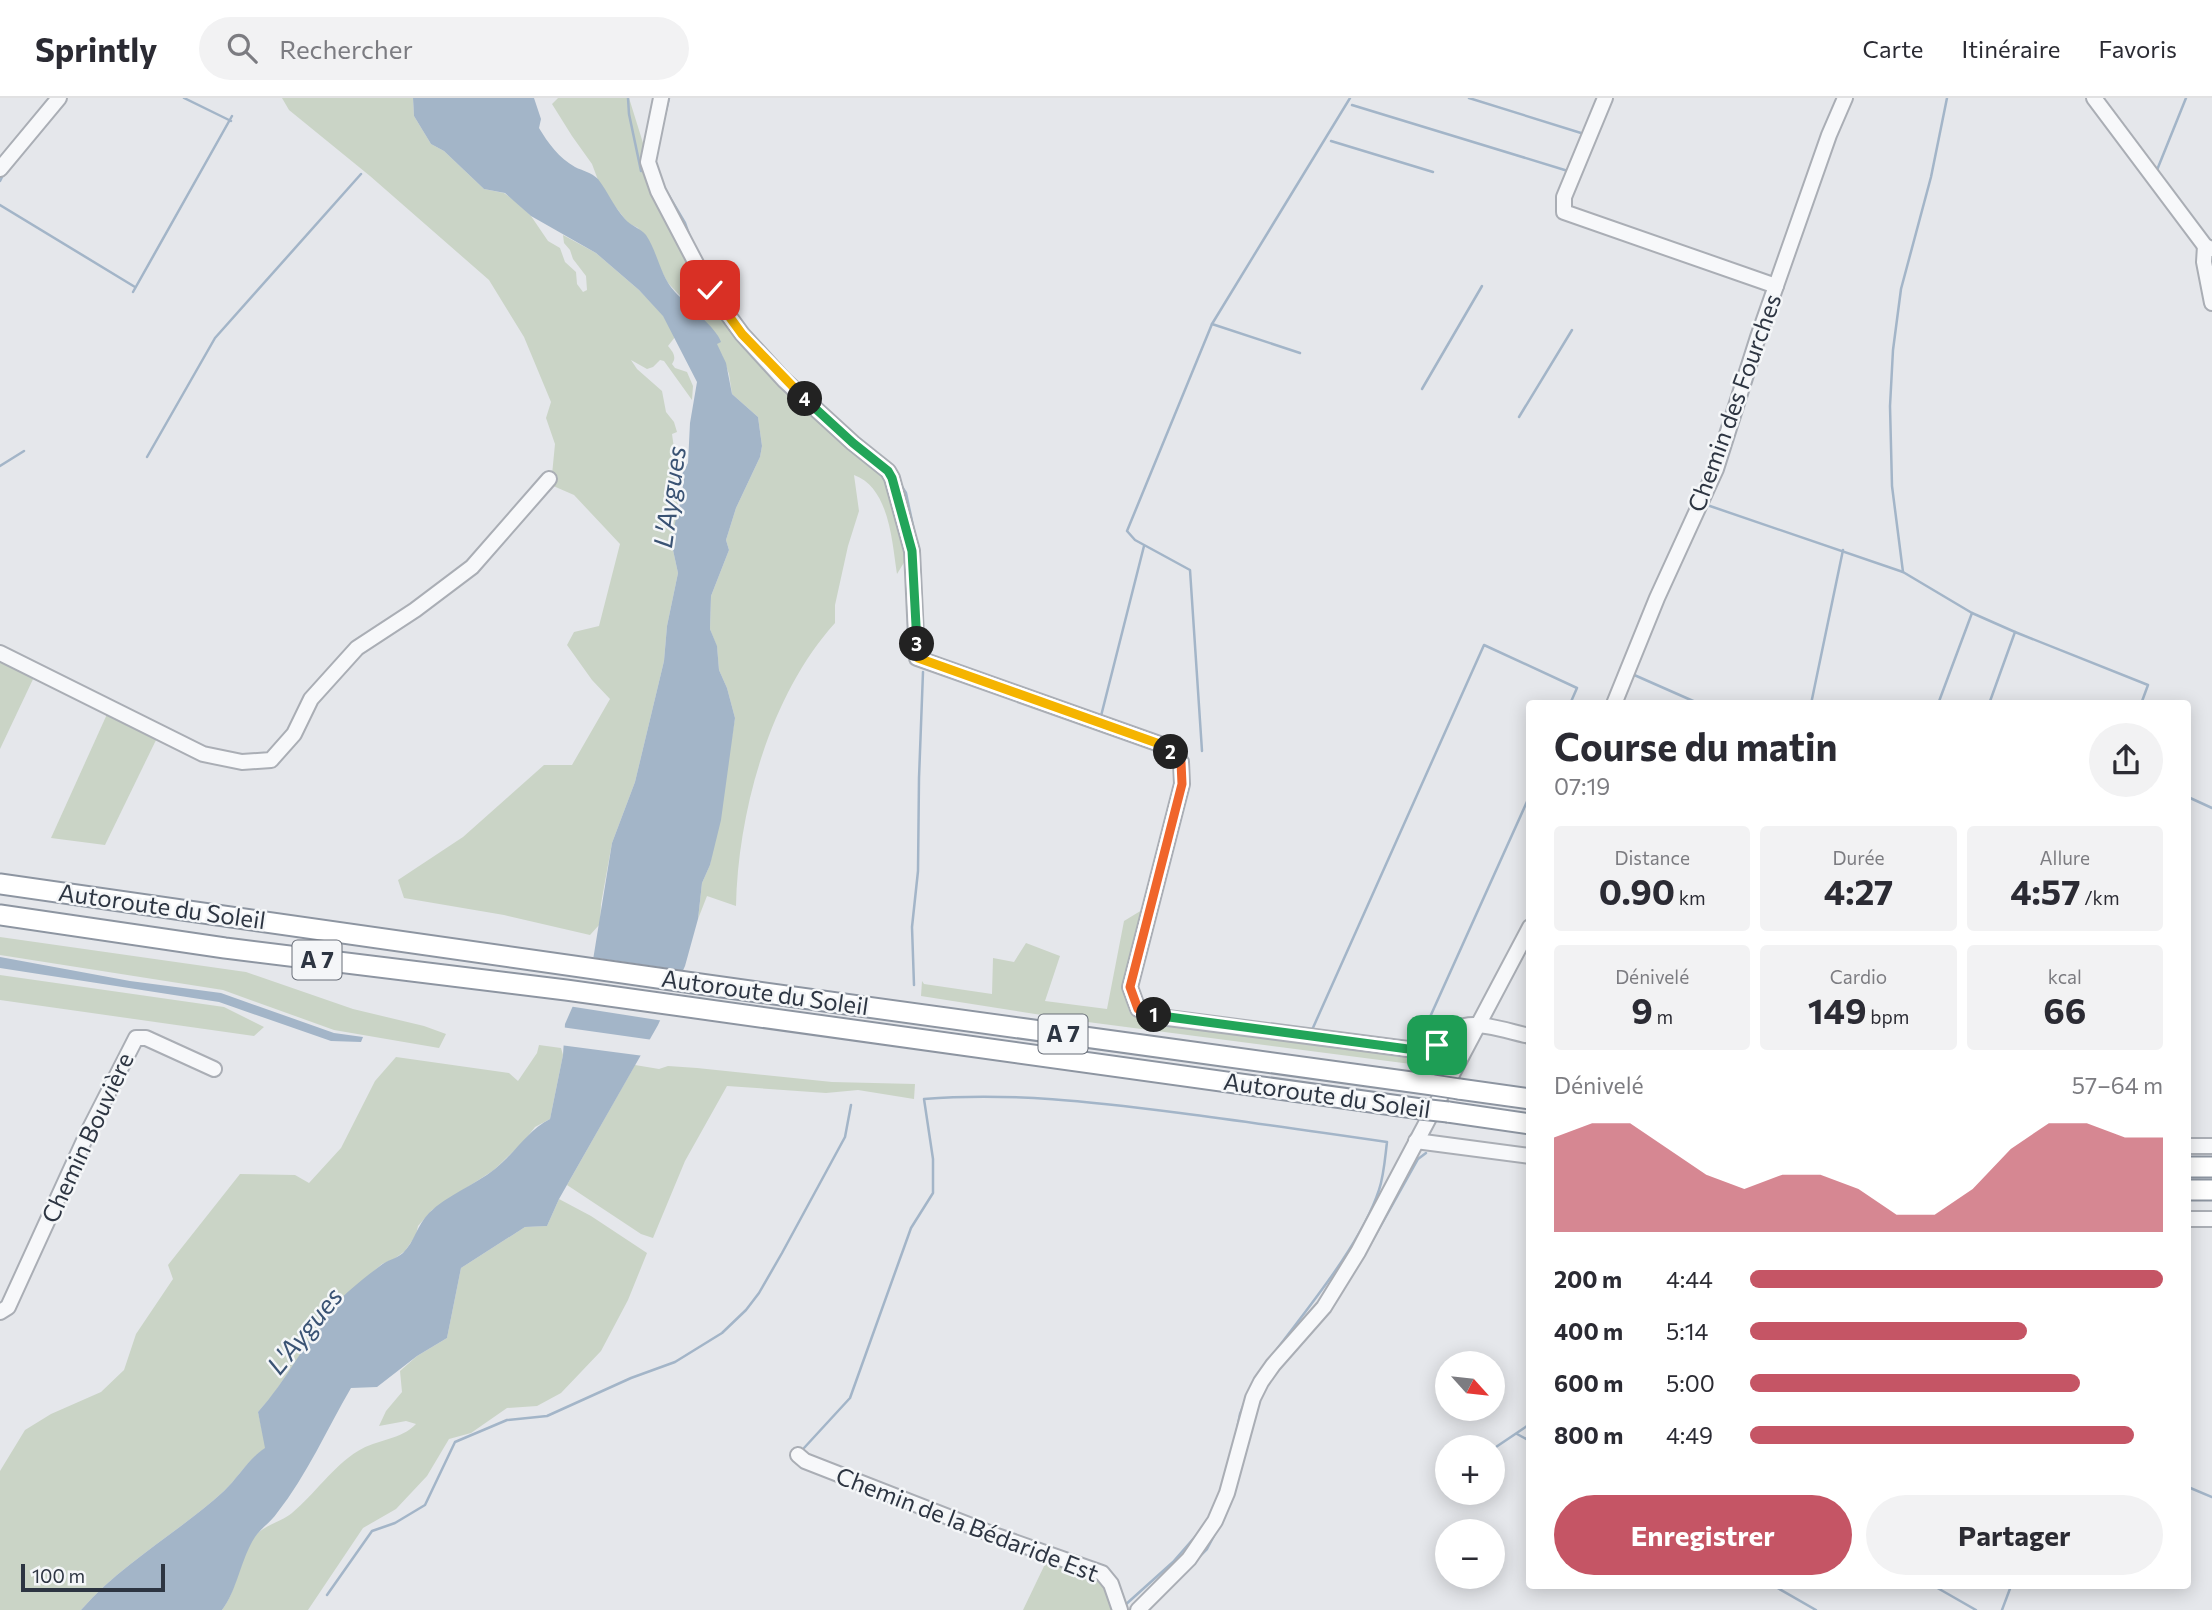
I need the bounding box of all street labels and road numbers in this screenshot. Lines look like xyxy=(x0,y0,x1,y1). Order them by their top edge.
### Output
street label: Chemin des Fourches xyxy=(1681,290,1787,515)
street label: Autoroute du Soleil xyxy=(57,877,268,934)
road number: A 7 xyxy=(292,940,342,980)
street label: Autoroute du Soleil xyxy=(660,963,871,1020)
road number: A 7 xyxy=(1038,1015,1088,1054)
street label: Chemin Bouvière xyxy=(35,1048,139,1227)
street label: Autoroute du Soleil xyxy=(1222,1066,1433,1123)
street label: Chemin de la Bédaride Est xyxy=(832,1460,1103,1587)

